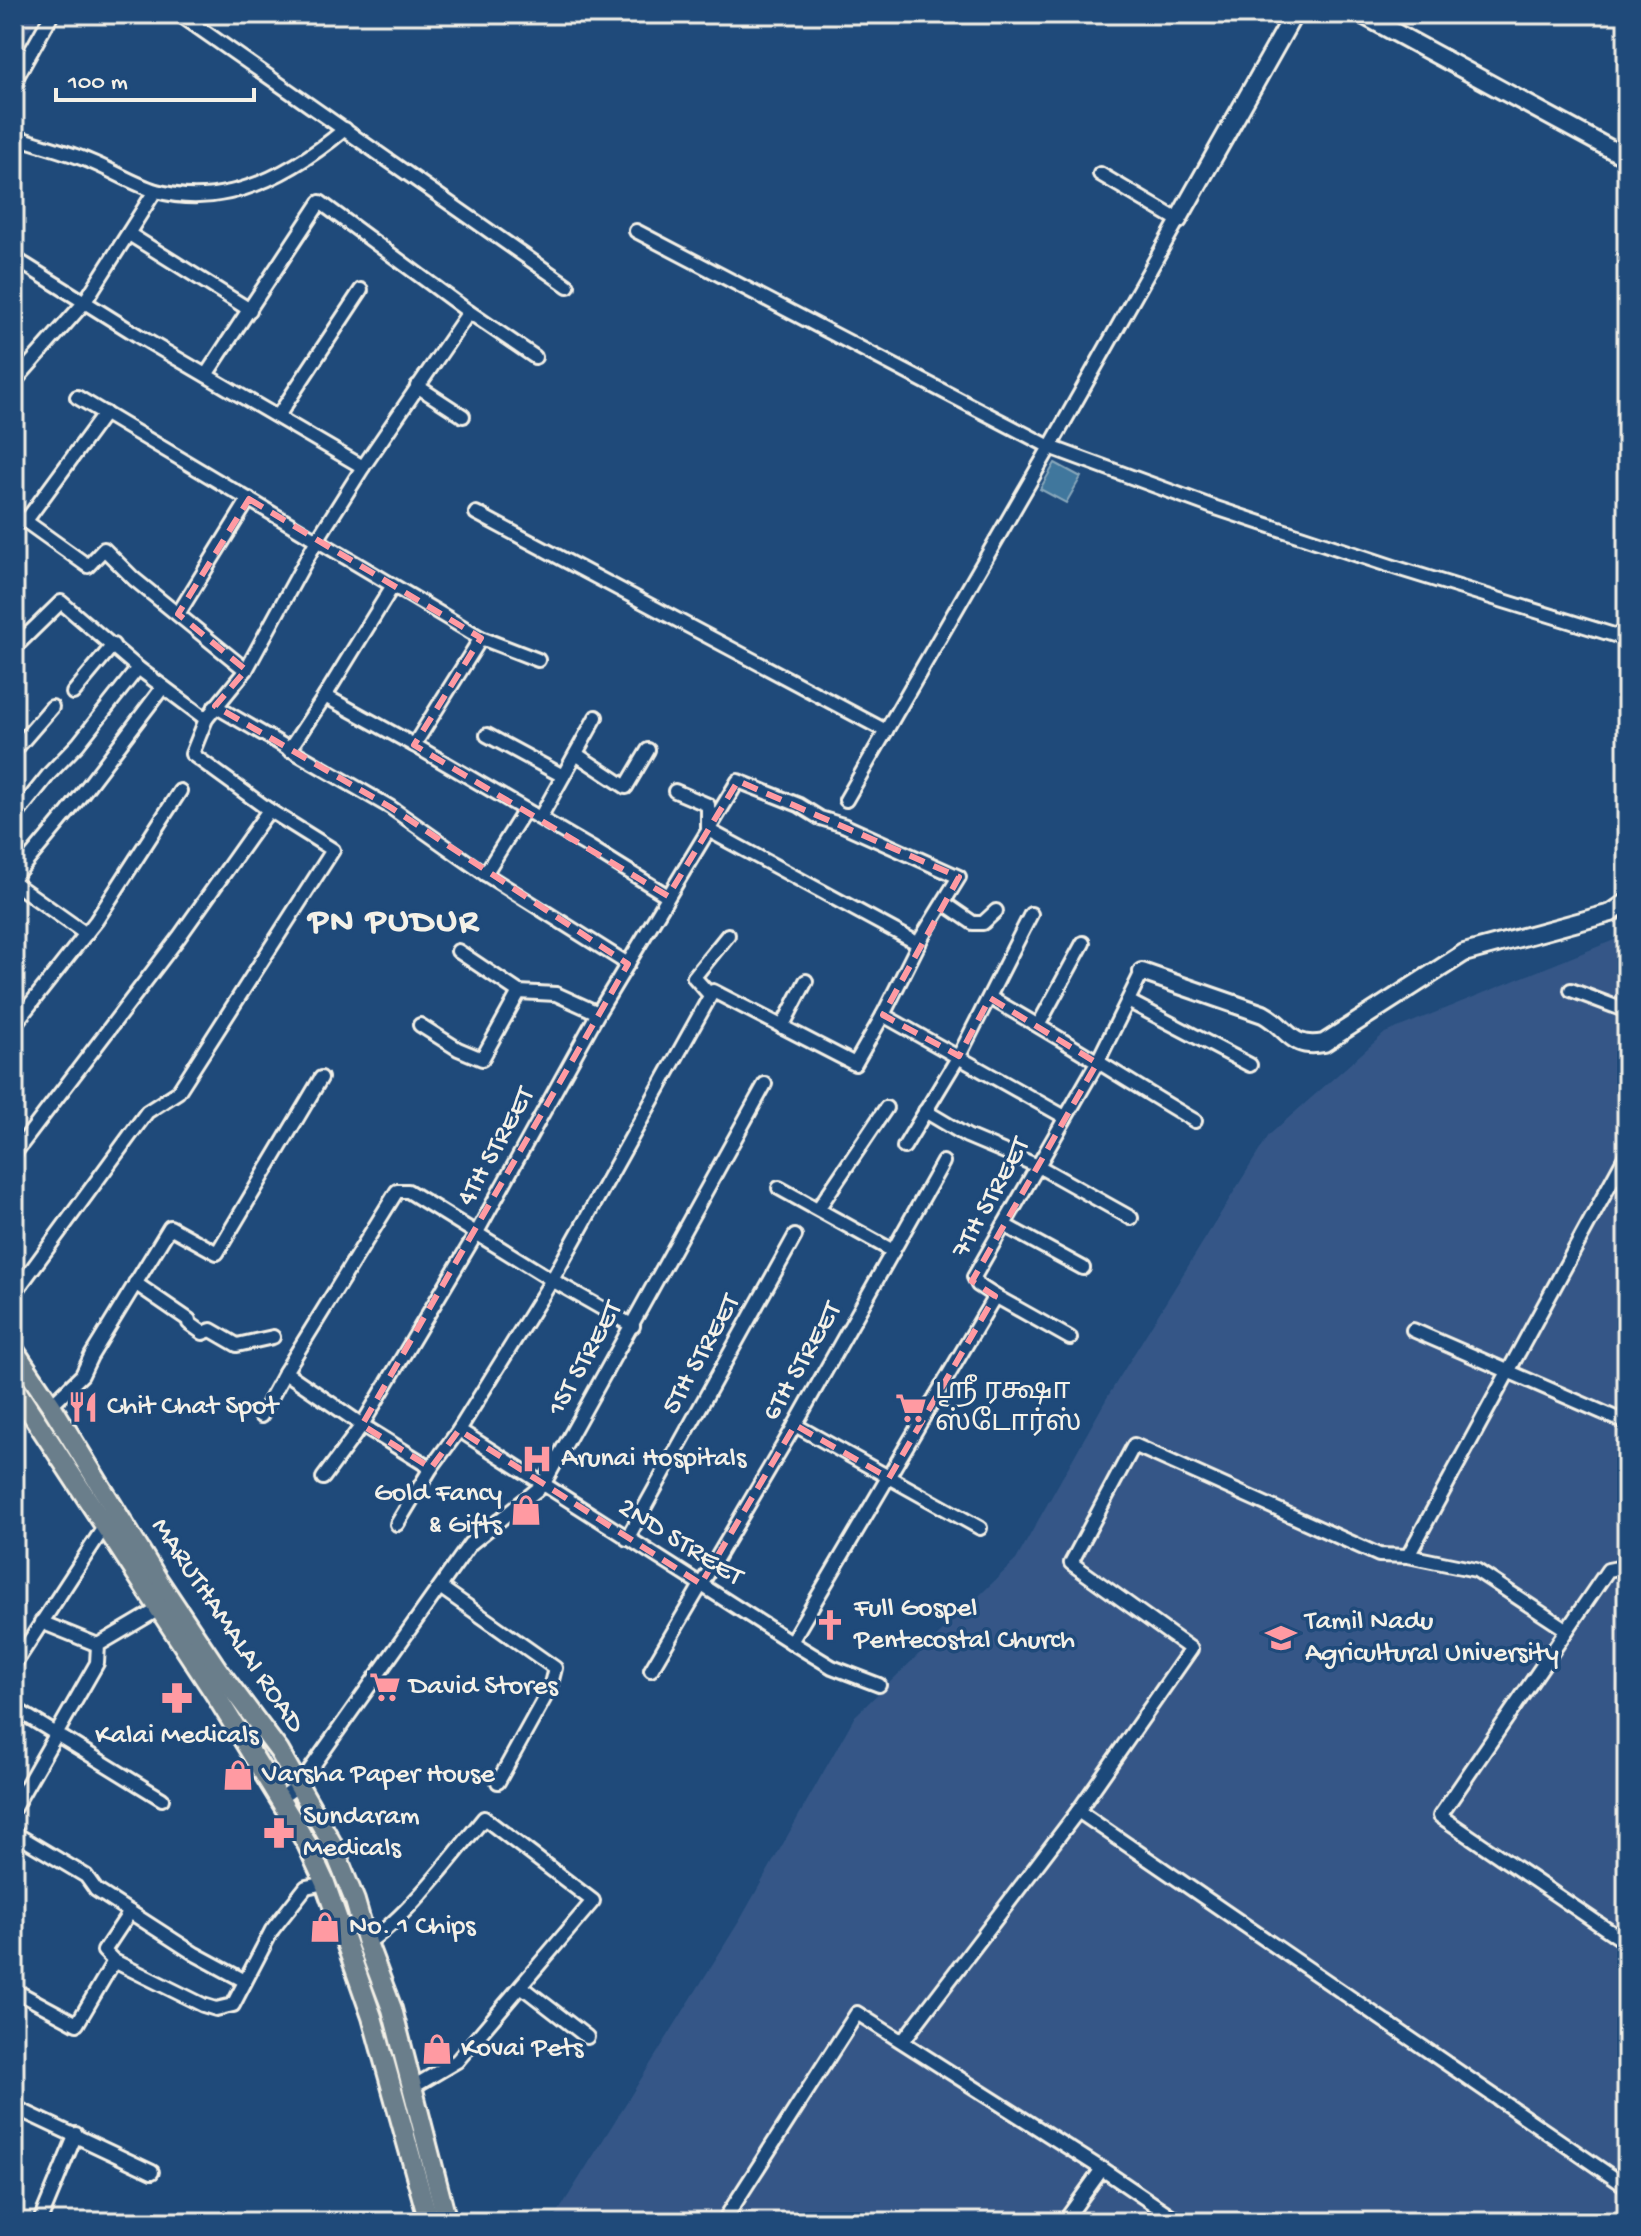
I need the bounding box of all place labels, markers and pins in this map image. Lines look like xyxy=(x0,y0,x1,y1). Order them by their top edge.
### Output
place label: ஶ்ரீ ரக்ஷா ஸ்டோர்ஸ் xyxy=(935,1374,1082,1441)
restaurant icon: Chit Chat Spot xyxy=(66,1390,100,1424)
place label: Chit Chat Spot xyxy=(107,1391,280,1424)
supermarket icon: ஶ்ரீ ரக்ஷா ஸ்டோர்ஸ் xyxy=(894,1391,928,1425)
hospital icon: Arunai Hospitals xyxy=(520,1442,554,1476)
place label: Arunai Hospitals xyxy=(561,1443,747,1476)
place label: Gold Fancy & Gifts xyxy=(374,1478,503,1543)
shop icon: Gold Fancy & Gifts xyxy=(509,1493,543,1527)
place label: Full Gospel Pentecostal Church xyxy=(853,1593,1075,1658)
place label: Tamil Nadu Agricultural University xyxy=(1303,1606,1559,1671)
church icon: Full Gospel Pentecostal Church xyxy=(813,1608,847,1642)
school or university icon: Tamil Nadu Agricultural University xyxy=(1264,1621,1298,1655)
supermarket icon: David Stores xyxy=(368,1670,402,1704)
place label: David Stores xyxy=(407,1671,559,1704)
pharmacy icon: Kalai Medicals xyxy=(160,1681,194,1715)
place label: Kalai Medicals xyxy=(95,1720,259,1753)
shop icon: Varsha Paper House xyxy=(221,1758,255,1792)
place label: Varsha Paper House xyxy=(261,1759,495,1792)
place label: Sundaram Medicals xyxy=(303,1801,420,1866)
pharmacy icon: Sundaram Medicals xyxy=(262,1816,296,1850)
shop icon: No. 1 Chips xyxy=(308,1910,342,1944)
place label: No. 1 Chips xyxy=(349,1911,476,1944)
shop icon: Kovai Pets xyxy=(420,2032,454,2066)
place label: Kovai Pets xyxy=(461,2033,584,2066)

